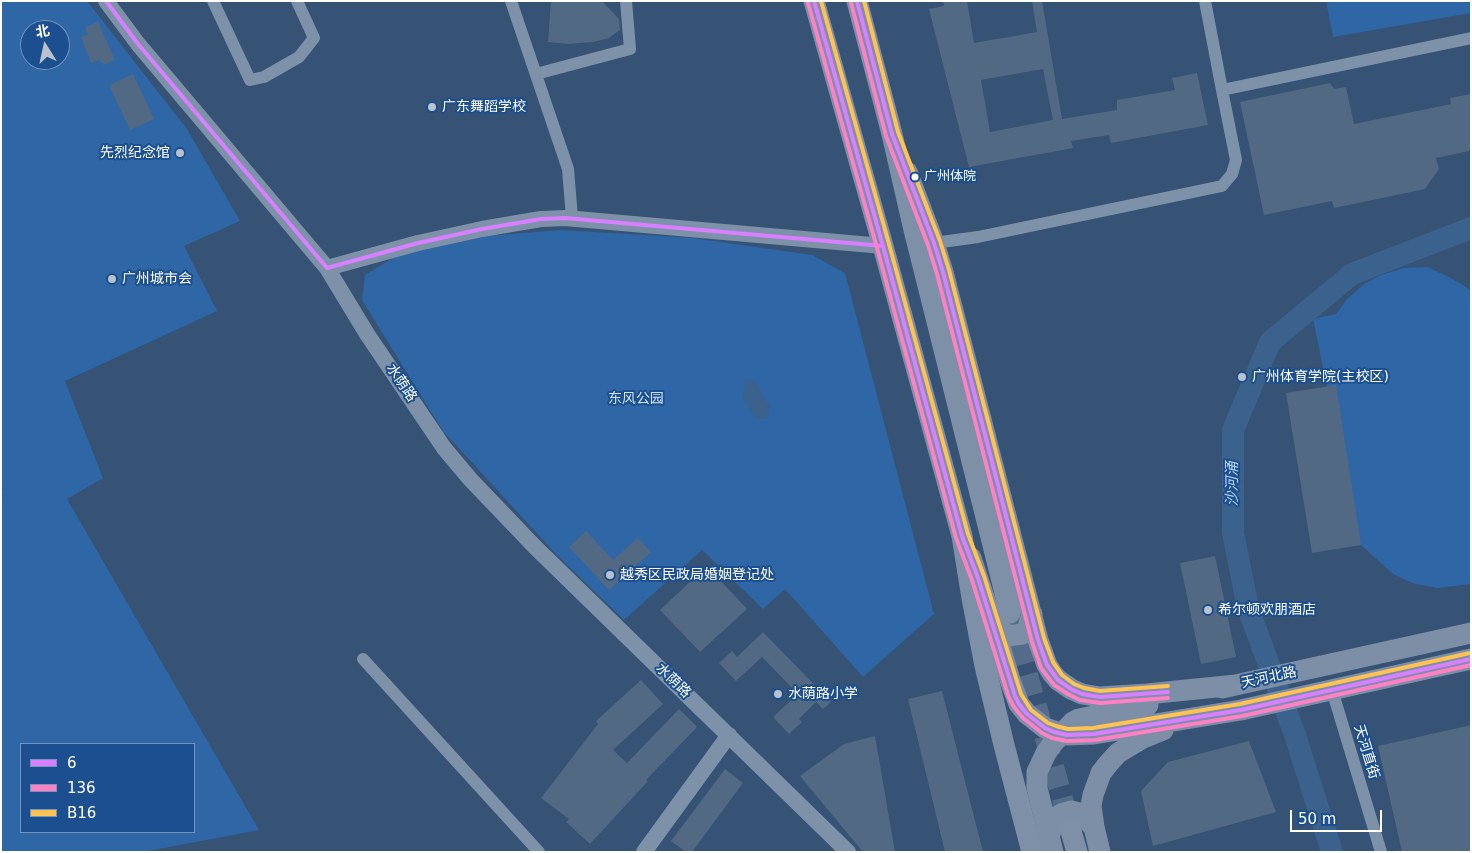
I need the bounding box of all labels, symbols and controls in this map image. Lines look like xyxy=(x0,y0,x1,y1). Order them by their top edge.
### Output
north arrow xyxy=(20,20,70,70)
text: 北 xyxy=(34,22,51,40)
place label: 广东舞蹈学校 xyxy=(442,99,526,115)
marker: 广东舞蹈学校 xyxy=(426,101,438,113)
place label: 先烈纪念馆 xyxy=(100,145,170,161)
marker: 先烈纪念馆 xyxy=(174,147,186,159)
place label: 广州体院 xyxy=(924,169,976,185)
marker: 广州体院 xyxy=(910,172,920,182)
place label: 广州城市会 xyxy=(122,271,192,287)
marker: 广州城市会 xyxy=(106,273,118,285)
street label: 水荫路 xyxy=(382,361,420,405)
place label: 广州体育学院(主校区) xyxy=(1252,369,1389,385)
marker: 广州体育学院(主校区) xyxy=(1236,371,1248,383)
park label: 东风公园 xyxy=(608,391,664,407)
water label: 沙河涌 xyxy=(1224,462,1242,506)
place label: 越秀区民政局婚姻登记处 xyxy=(620,567,774,583)
marker: 越秀区民政局婚姻登记处 xyxy=(604,569,616,581)
place label: 希尔顿欢朋酒店 xyxy=(1218,602,1316,618)
marker: 希尔顿欢朋酒店 xyxy=(1202,604,1214,616)
street label: 水荫路 xyxy=(652,660,694,702)
street label: 天河北路 xyxy=(1240,664,1298,692)
place label: 水荫路小学 xyxy=(788,686,858,702)
marker: 水荫路小学 xyxy=(772,688,784,700)
street label: 天河直街 xyxy=(1350,723,1382,781)
legend xyxy=(20,743,195,833)
text: 6 xyxy=(67,754,77,772)
text: 136 xyxy=(67,779,96,797)
scale bar xyxy=(1292,800,1384,832)
text: B16 xyxy=(67,804,96,822)
text: 50 m xyxy=(1298,810,1336,828)

